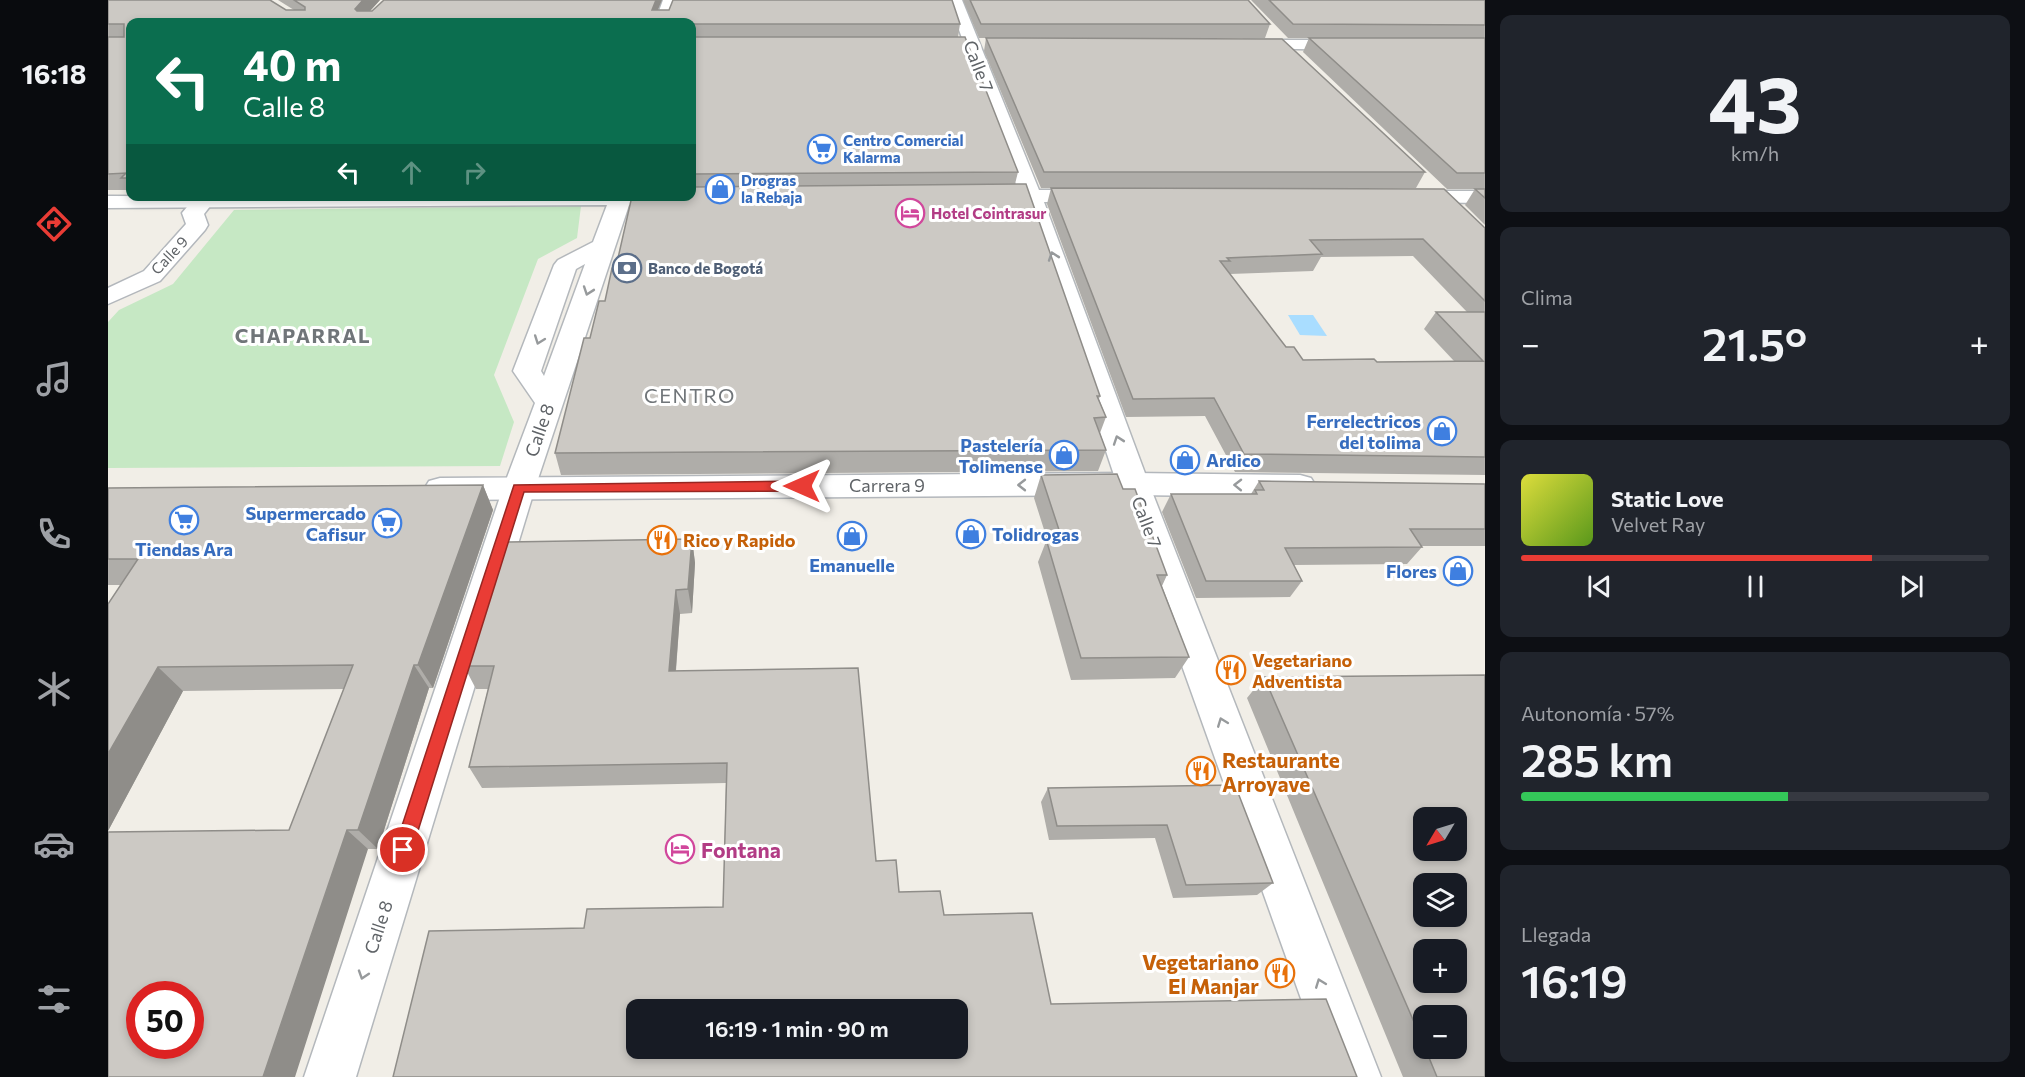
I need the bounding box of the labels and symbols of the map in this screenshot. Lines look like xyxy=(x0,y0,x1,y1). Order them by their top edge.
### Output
street label: Calle 7 xyxy=(959,37,999,95)
place label: Centro Comercial Kalarma xyxy=(843,131,964,166)
supermarket icon: Centro Comercial Kalarma xyxy=(806,133,838,165)
place label: Drogras la Rebaja xyxy=(741,171,803,206)
shop icon: Drogras la Rebaja xyxy=(704,173,736,205)
hotel icon: Hotel Cointrasur xyxy=(894,197,926,229)
place label: Hotel Cointrasur xyxy=(931,204,1046,222)
street label: Calle 9 xyxy=(147,232,191,278)
bank icon: Banco de Bogotá xyxy=(611,252,643,284)
one-way arrow xyxy=(1047,252,1060,262)
place label: Banco de Bogotá xyxy=(648,259,763,277)
one-way arrow xyxy=(582,285,595,296)
district label: CHAPARRAL xyxy=(235,323,371,347)
one-way arrow xyxy=(533,334,546,345)
district label: CENTRO xyxy=(644,383,736,407)
street label: Calle 8 xyxy=(520,400,558,459)
place label: Ferrelectricos del tolima xyxy=(1306,410,1421,453)
shop icon: Ferrelectricos del tolima xyxy=(1426,415,1458,447)
place label: Pastelería Tolimense xyxy=(959,434,1043,477)
one-way arrow xyxy=(1112,435,1125,446)
shop icon: Pastelería Tolimense xyxy=(1048,439,1080,471)
shop icon: Ardico xyxy=(1169,444,1201,476)
place label: Ardico xyxy=(1206,449,1261,471)
position arrow xyxy=(770,454,834,518)
street label: Carrera 9 xyxy=(849,474,925,496)
one-way arrow xyxy=(1017,479,1026,491)
one-way arrow xyxy=(1233,479,1242,491)
street label: Calle 7 xyxy=(1127,493,1167,551)
place label: Supermercado Cafisur xyxy=(246,502,367,545)
supermarket icon: Tiendas Ara xyxy=(168,504,200,536)
supermarket icon: Supermercado Cafisur xyxy=(371,507,403,539)
shop icon: Tolidrogas xyxy=(955,518,987,550)
shop icon: Emanuelle xyxy=(836,520,868,552)
place label: Tolidrogas xyxy=(992,523,1079,545)
restaurant icon: Rico y Rapido xyxy=(646,524,678,556)
place label: Rico y Rapido xyxy=(683,529,796,551)
place label: Tiendas Ara xyxy=(135,538,233,560)
place label: Emanuelle xyxy=(809,554,895,576)
shop icon: Flores xyxy=(1442,555,1474,587)
place label: Flores xyxy=(1386,560,1437,582)
place label: Vegetariano Adventista xyxy=(1252,649,1353,692)
restaurant icon: Vegetariano Adventista xyxy=(1215,654,1247,686)
one-way arrow xyxy=(1217,717,1229,728)
place label: Restaurante Arroyave xyxy=(1222,747,1340,796)
restaurant icon: Restaurante Arroyave xyxy=(1185,755,1217,787)
north arrow xyxy=(1413,807,1467,861)
pin xyxy=(377,824,428,875)
hotel icon: Fontana xyxy=(664,833,696,865)
place label: Fontana xyxy=(701,837,781,862)
street label: Calle 8 xyxy=(359,897,397,956)
place label: Vegetariano El Manjar xyxy=(1142,949,1259,998)
restaurant icon: Vegetariano El Manjar xyxy=(1264,957,1296,989)
one-way arrow xyxy=(358,969,370,980)
one-way arrow xyxy=(1314,978,1327,989)
speed limit sign: 50 xyxy=(126,981,204,1059)

